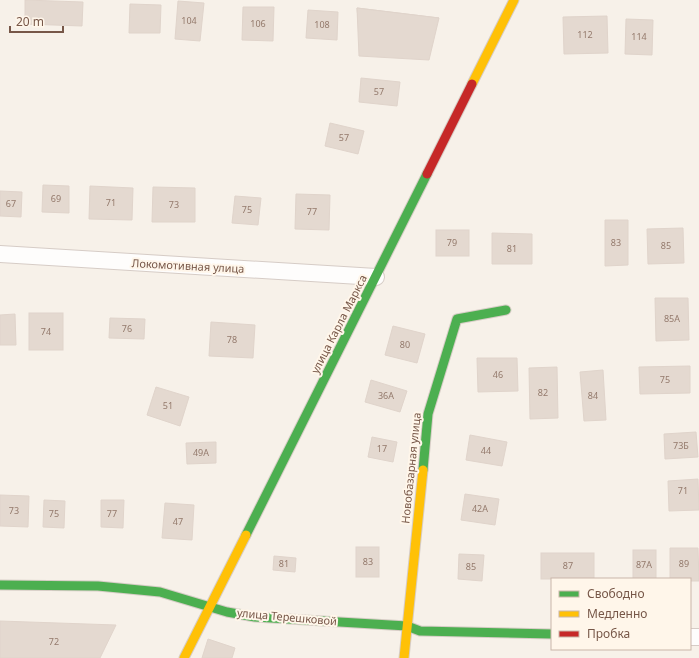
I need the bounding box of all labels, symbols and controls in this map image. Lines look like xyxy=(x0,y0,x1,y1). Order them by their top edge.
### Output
scale bar xyxy=(10,8,63,34)
text: 20 m xyxy=(16,13,44,30)
house number: 104 xyxy=(181,14,197,27)
house number: 106 xyxy=(250,17,266,30)
house number: 108 xyxy=(314,18,330,31)
house number: 112 xyxy=(577,28,593,41)
house number: 114 xyxy=(631,30,647,43)
house number: 57 xyxy=(374,85,384,98)
house number: 57 xyxy=(339,131,349,144)
house number: 69 xyxy=(51,192,61,205)
house number: 71 xyxy=(106,196,116,209)
house number: 67 xyxy=(6,197,16,210)
house number: 73 xyxy=(169,198,179,211)
house number: 75 xyxy=(242,203,252,216)
house number: 77 xyxy=(307,205,317,218)
house number: 79 xyxy=(447,236,457,249)
house number: 83 xyxy=(611,236,621,249)
house number: 85 xyxy=(661,239,671,252)
house number: 81 xyxy=(507,242,517,255)
street label: Локомотивная улица xyxy=(131,255,245,276)
street label: улица Карла Маркса xyxy=(307,272,370,376)
house number: 85А xyxy=(664,312,680,325)
house number: 76 xyxy=(122,322,132,335)
house number: 74 xyxy=(41,325,51,338)
house number: 78 xyxy=(227,333,237,346)
house number: 80 xyxy=(400,338,410,351)
house number: 46 xyxy=(493,368,503,381)
house number: 75 xyxy=(660,373,670,386)
house number: 82 xyxy=(538,386,548,399)
house number: 36А xyxy=(378,389,394,402)
house number: 84 xyxy=(588,389,598,402)
house number: 51 xyxy=(163,399,173,412)
street label: Новобазарная улица xyxy=(397,412,424,524)
house number: 73Б xyxy=(673,439,689,452)
house number: 17 xyxy=(377,442,387,455)
house number: 44 xyxy=(481,444,491,457)
house number: 49А xyxy=(193,446,209,459)
house number: 71 xyxy=(678,484,688,497)
house number: 42А xyxy=(472,502,488,515)
house number: 73 xyxy=(9,504,19,517)
house number: 75 xyxy=(49,507,59,520)
house number: 77 xyxy=(107,507,117,520)
house number: 47 xyxy=(173,515,183,528)
house number: 83 xyxy=(363,555,373,568)
house number: 81 xyxy=(279,557,289,570)
house number: 89 xyxy=(679,557,689,570)
house number: 87А xyxy=(636,558,652,571)
house number: 87 xyxy=(563,559,573,572)
house number: 85 xyxy=(466,560,476,573)
legend xyxy=(551,578,691,650)
text: Свободно xyxy=(587,585,645,602)
street label: улица Терешковой xyxy=(237,605,338,628)
text: Медленно xyxy=(587,605,647,622)
text: Пробка xyxy=(587,625,630,642)
house number: 72 xyxy=(49,635,59,648)

